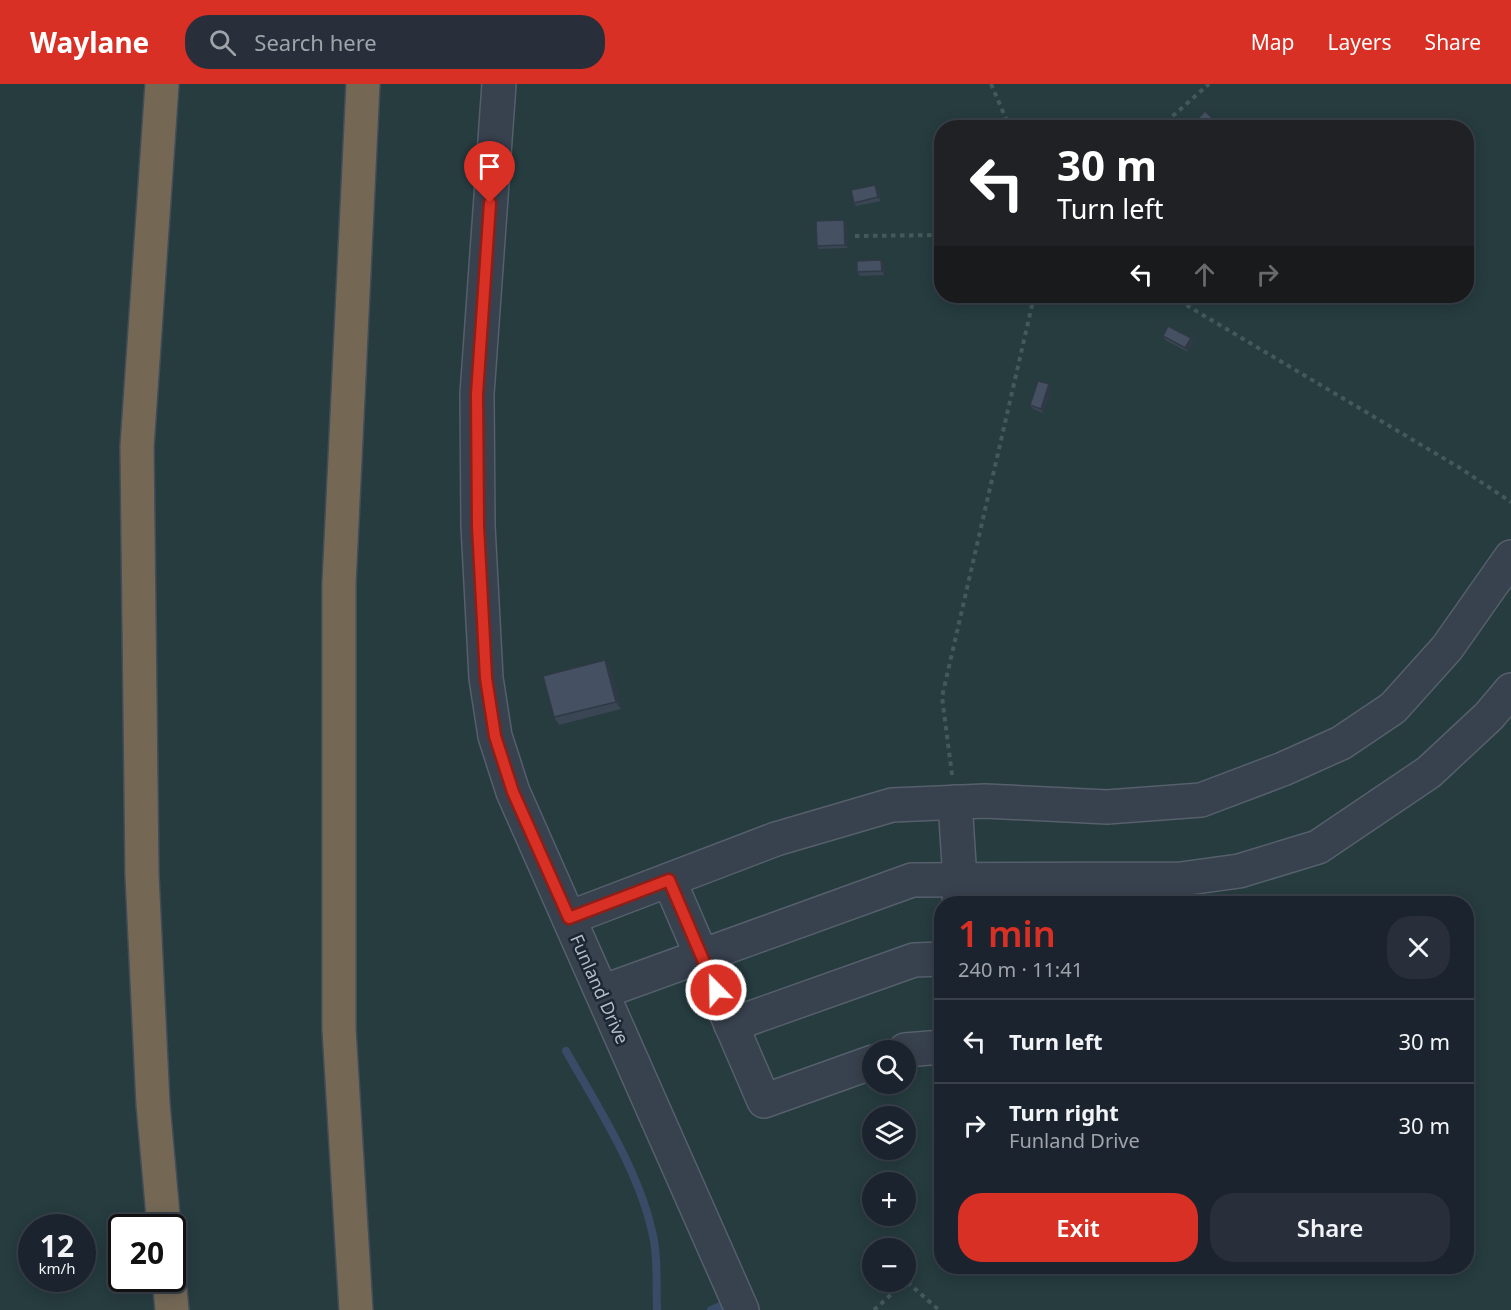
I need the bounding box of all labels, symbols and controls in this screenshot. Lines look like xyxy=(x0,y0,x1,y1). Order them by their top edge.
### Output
search box xyxy=(185,15,605,69)
text: Waylane xyxy=(30,23,149,61)
icon: search xyxy=(206,26,239,59)
text: Search here xyxy=(254,27,377,57)
text: Map xyxy=(1251,28,1295,56)
text: Layers xyxy=(1328,28,1392,56)
text: Share xyxy=(1425,28,1481,56)
text: 30 m xyxy=(1057,136,1157,193)
pin xyxy=(464,141,515,203)
icon: left xyxy=(958,144,1036,222)
icon: arrive xyxy=(473,150,506,183)
text: Turn left xyxy=(1057,190,1163,227)
icon: left xyxy=(1125,258,1158,291)
icon: ahead xyxy=(1188,258,1221,291)
icon: right xyxy=(1251,258,1284,291)
text: 1 min xyxy=(958,909,1056,958)
button: close xyxy=(1387,916,1450,979)
street label: Funland Drive xyxy=(565,930,635,1048)
text: 240 m · 11:41 xyxy=(958,956,1083,983)
position arrow xyxy=(684,958,748,1022)
icon: left xyxy=(958,1025,991,1058)
text: Turn left xyxy=(1009,1026,1103,1056)
text: 30 m xyxy=(1399,1026,1450,1056)
map controls xyxy=(862,1040,916,1292)
button: search xyxy=(862,1040,916,1094)
text: Turn right xyxy=(1009,1097,1119,1127)
button: layers xyxy=(862,1106,916,1160)
icon: right xyxy=(958,1109,991,1142)
text: 30 m xyxy=(1399,1110,1450,1140)
text: Funland Drive xyxy=(1009,1127,1140,1154)
button: + xyxy=(862,1172,916,1226)
button: Exit xyxy=(958,1193,1198,1262)
button: Share xyxy=(1210,1193,1450,1262)
speed limit sign: 20 xyxy=(108,1214,186,1292)
text: 12 xyxy=(40,1225,74,1266)
button: − xyxy=(862,1238,916,1292)
text: km/h xyxy=(39,1258,75,1278)

